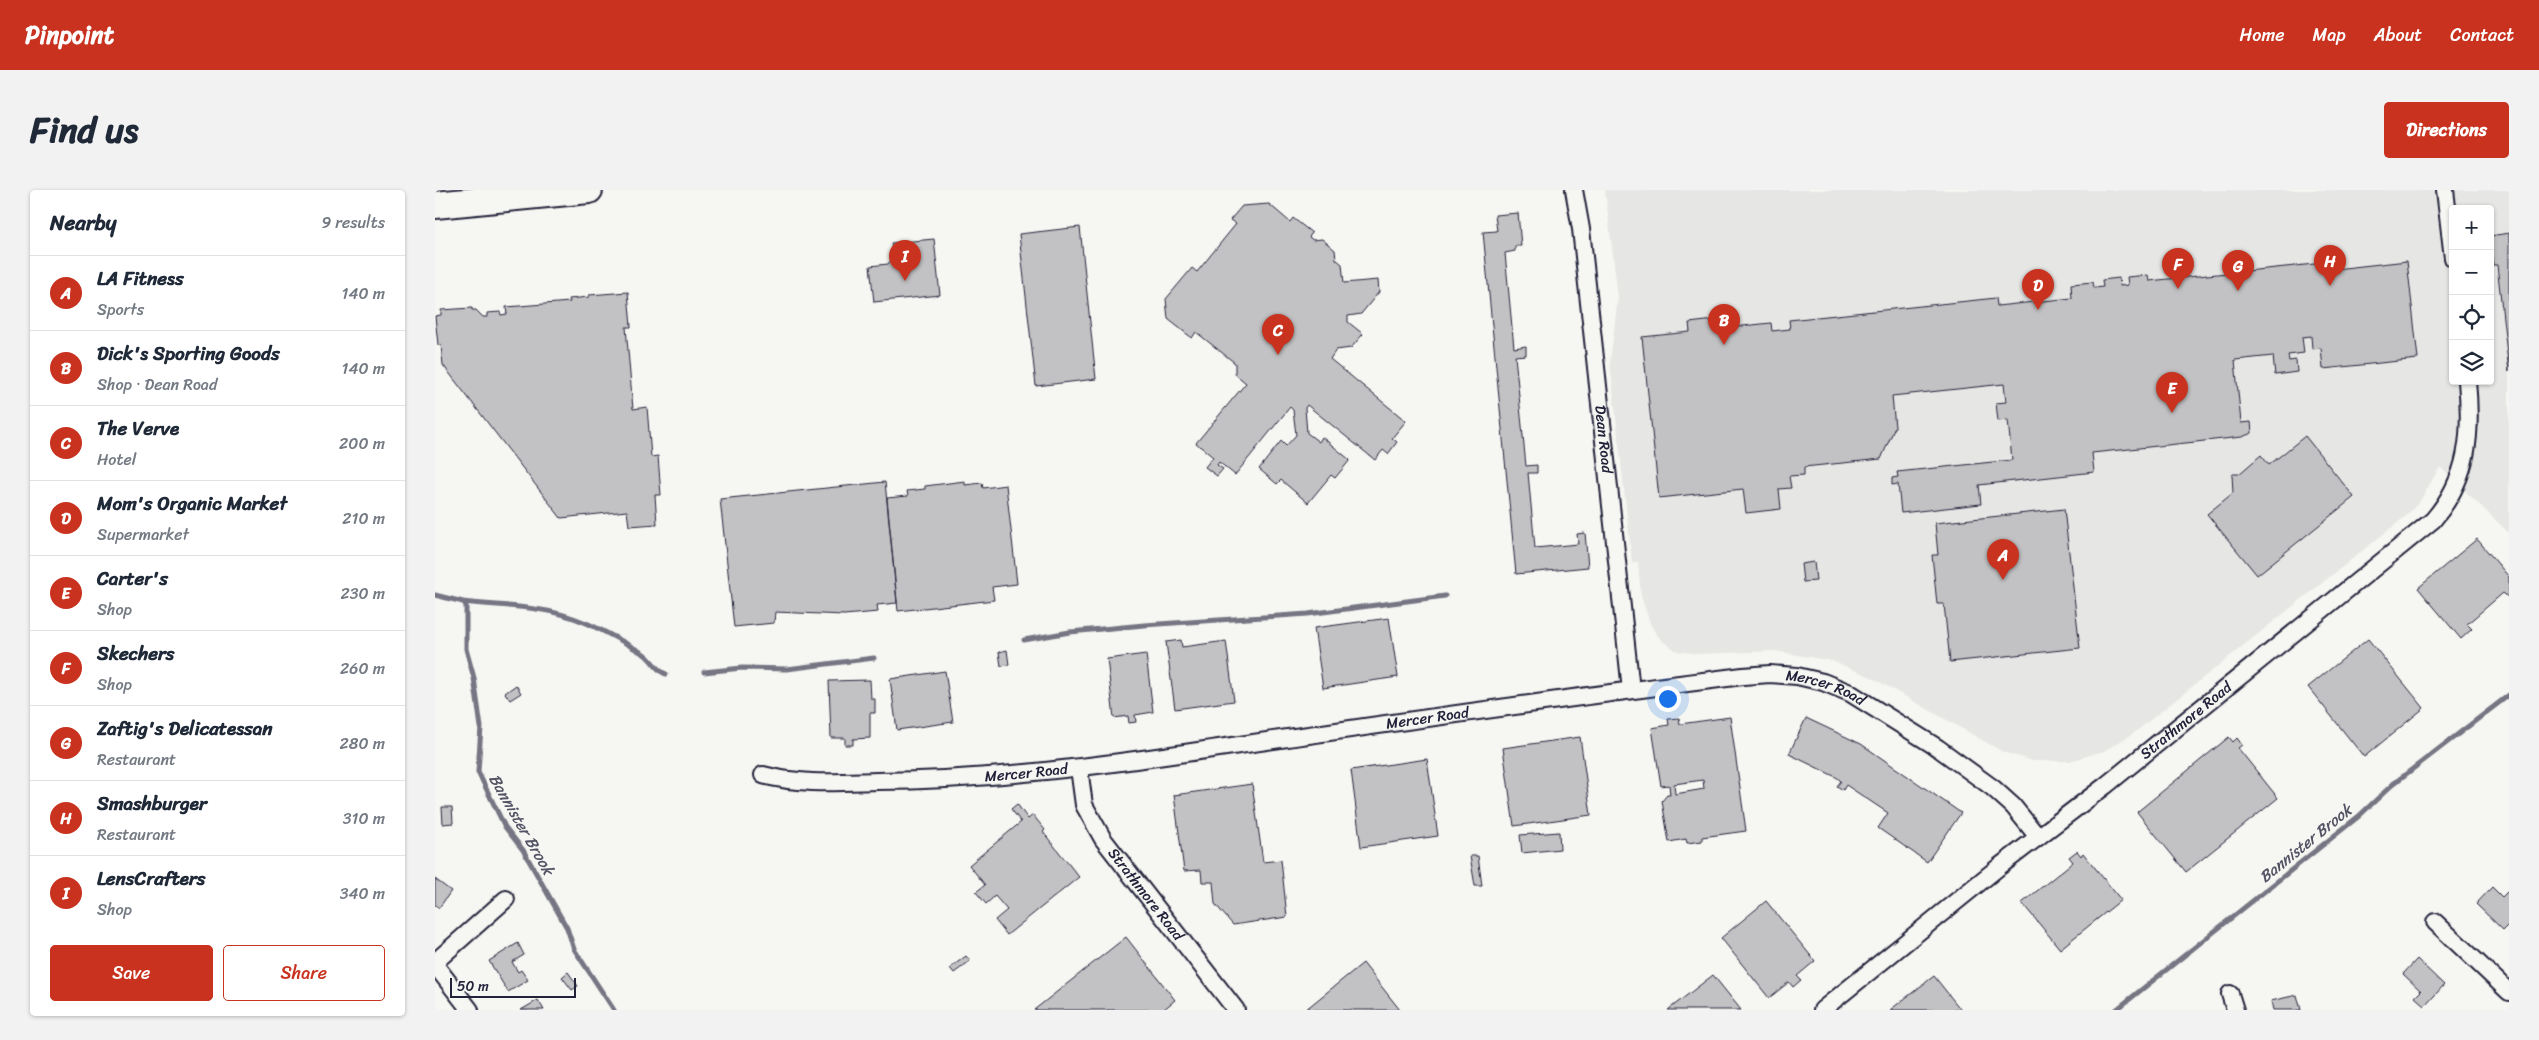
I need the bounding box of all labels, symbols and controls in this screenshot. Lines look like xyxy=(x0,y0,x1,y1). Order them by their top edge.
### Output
text: Pinpoint xyxy=(25,14,114,56)
text: Home xyxy=(2240,19,2285,51)
text: Map xyxy=(2313,19,2346,51)
text: About xyxy=(2374,19,2422,51)
text: Contact xyxy=(2450,19,2514,51)
text: Find us xyxy=(30,99,138,161)
button: Directions xyxy=(2384,102,2509,158)
text: Nearby xyxy=(50,204,116,242)
map controls xyxy=(2449,205,2494,385)
button: + xyxy=(2449,205,2494,250)
text: 9 results xyxy=(321,208,385,237)
pin: I xyxy=(889,240,921,281)
pin: H xyxy=(2314,245,2346,286)
pin: F xyxy=(2162,248,2194,289)
pin: G xyxy=(2222,250,2254,291)
button: − xyxy=(2449,250,2494,295)
text: LA Fitness xyxy=(97,262,184,295)
pin: D xyxy=(2022,269,2054,310)
text: A xyxy=(61,279,71,308)
text: 140 m xyxy=(342,279,385,308)
text: Sports xyxy=(97,295,144,324)
button: locate xyxy=(2449,295,2494,340)
pin: B xyxy=(1708,304,1740,345)
pin: C xyxy=(1262,314,1294,355)
text: Dick's Sporting Goods xyxy=(97,337,280,370)
button: layers xyxy=(2449,340,2494,385)
text: B xyxy=(61,354,71,383)
text: 140 m xyxy=(342,354,385,383)
text: Shop · Dean Road xyxy=(97,370,217,399)
pin: E xyxy=(2156,372,2188,413)
street label: Dean Road xyxy=(1587,404,1621,476)
text: The Verve xyxy=(97,412,179,445)
text: C xyxy=(61,429,71,458)
text: 200 m xyxy=(339,429,385,458)
text: Hotel xyxy=(97,445,136,474)
text: Mom's Organic Market xyxy=(97,487,287,520)
text: D xyxy=(61,504,71,533)
text: 210 m xyxy=(342,504,385,533)
text: Supermarket xyxy=(97,520,189,549)
pin: A xyxy=(1987,539,2019,580)
text: Carter's xyxy=(97,562,168,595)
text: E xyxy=(62,579,70,608)
text: 230 m xyxy=(340,579,385,608)
text: Shop xyxy=(97,595,132,624)
text: Skechers xyxy=(97,637,175,670)
text: F xyxy=(62,654,70,683)
text: 260 m xyxy=(340,654,385,683)
street label: Mercer Road xyxy=(1785,662,1872,713)
text: Shop xyxy=(97,670,132,699)
street label: Strathmore Road xyxy=(2134,674,2238,766)
your location xyxy=(1655,686,1681,712)
street label: Mercer Road xyxy=(1384,699,1472,737)
text: Zaftig's Delicatessan xyxy=(97,712,273,745)
text: G xyxy=(61,729,71,758)
text: 280 m xyxy=(340,729,385,758)
text: Restaurant xyxy=(97,745,176,774)
street label: Mercer Road xyxy=(984,756,1070,789)
water label: Bannister Brook xyxy=(481,768,564,883)
text: Smashburger xyxy=(97,787,207,820)
water label: Bannister Brook xyxy=(2252,795,2360,890)
text: H xyxy=(60,804,72,833)
text: 310 m xyxy=(343,804,385,833)
text: Restaurant xyxy=(97,820,176,849)
street label: Strathmore Road xyxy=(1101,842,1191,947)
text: LensCrafters xyxy=(97,862,205,895)
text: I xyxy=(63,879,69,908)
text: 340 m xyxy=(340,879,385,908)
text: Shop xyxy=(97,895,132,924)
button: Save xyxy=(50,945,213,1001)
button: Share xyxy=(223,945,385,1001)
text: 50 m xyxy=(457,974,489,999)
scale bar xyxy=(450,975,576,998)

